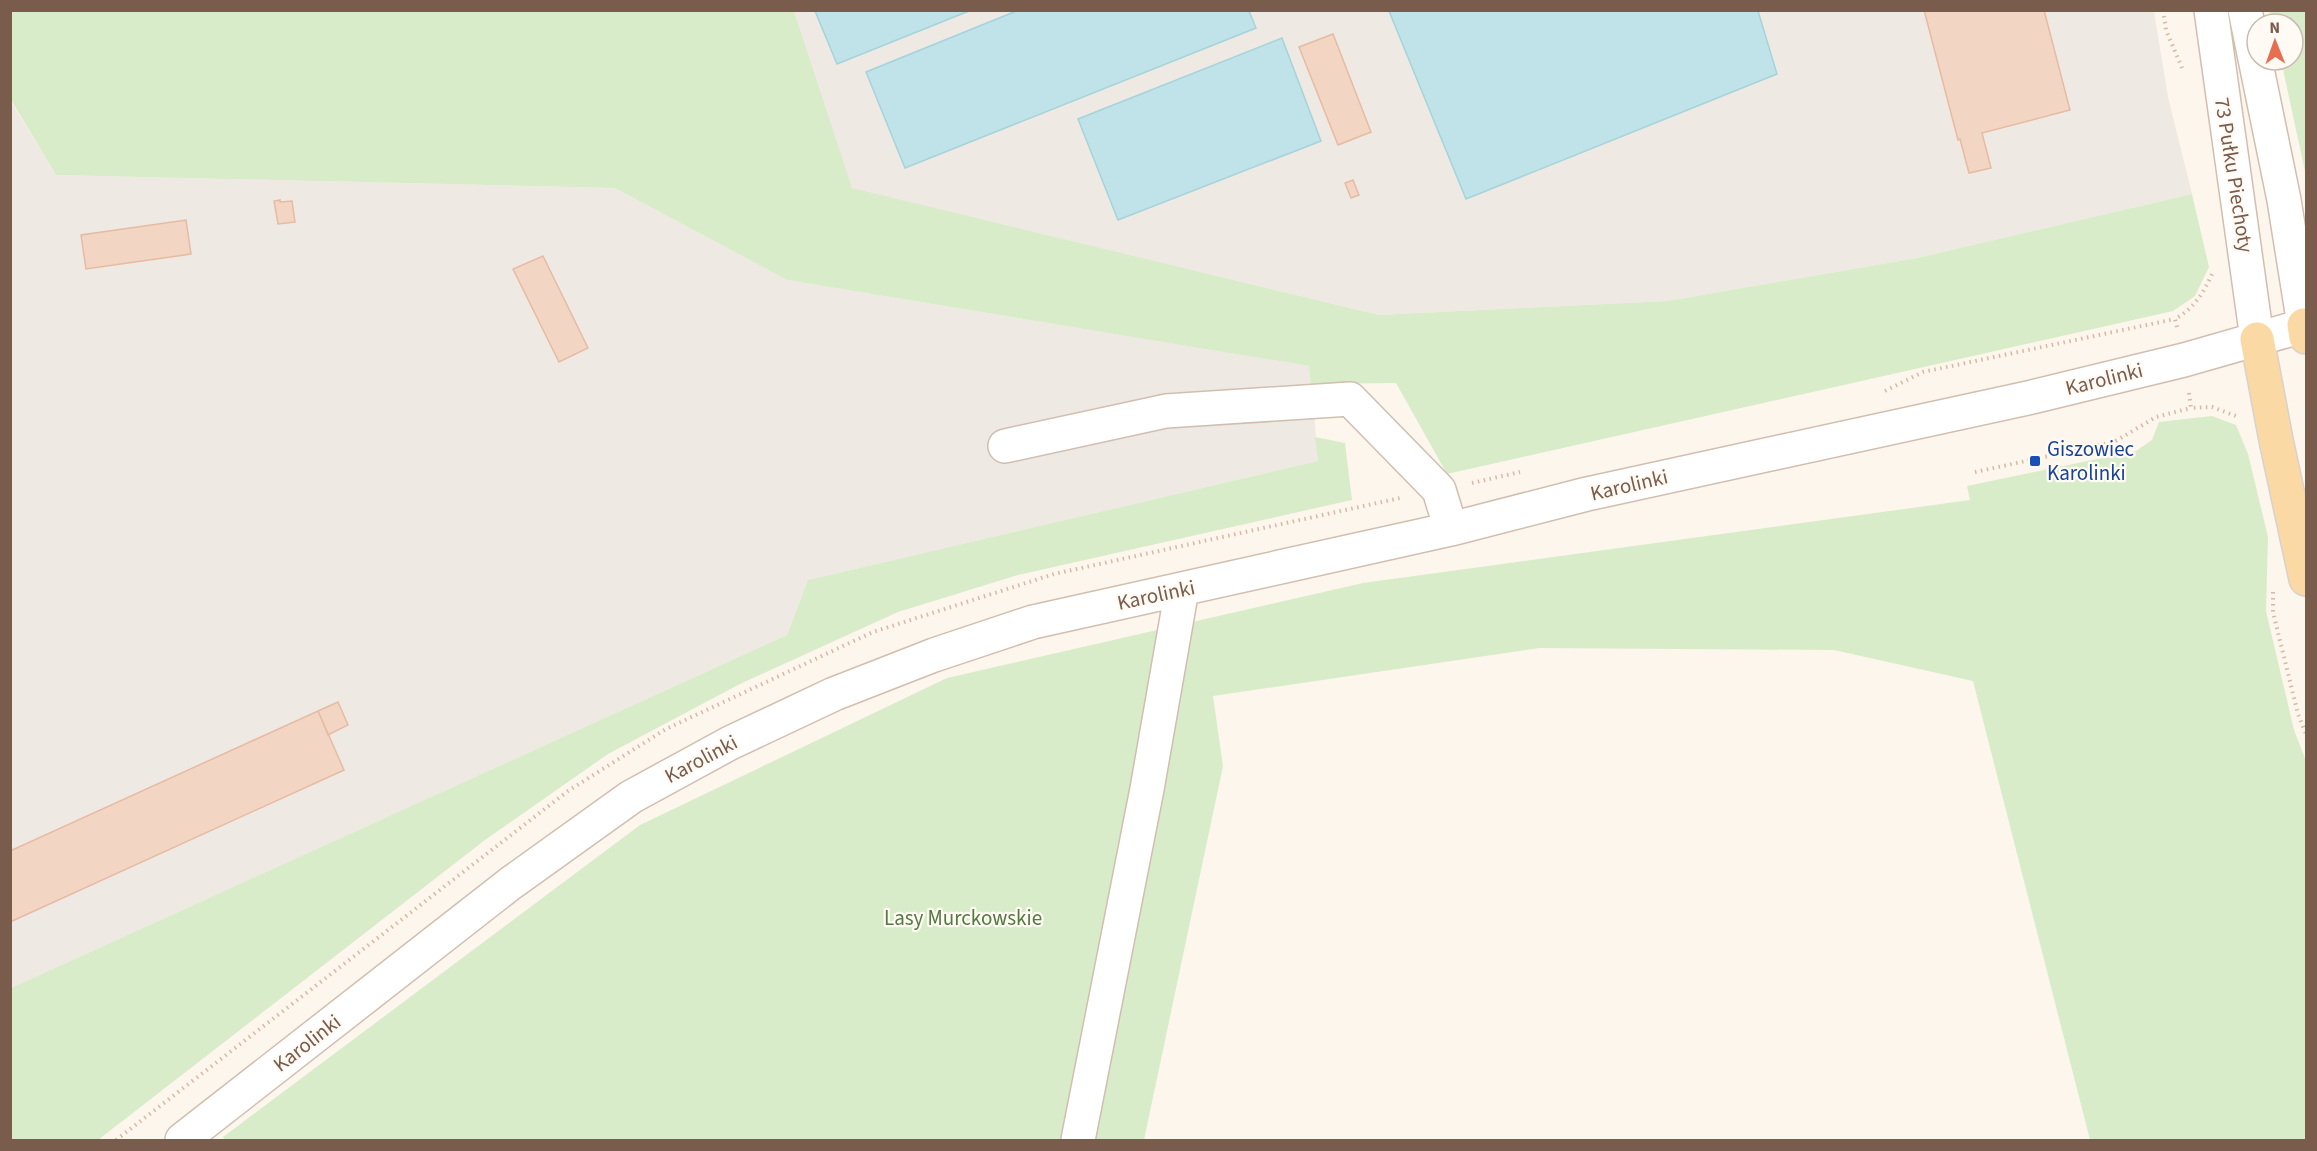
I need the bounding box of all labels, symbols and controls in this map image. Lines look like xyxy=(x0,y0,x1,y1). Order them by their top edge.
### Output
north arrow xyxy=(2245,12,2305,72)
text: N xyxy=(2269,17,2280,39)
street label: 73 Pułku Piechoty xyxy=(2207,95,2261,255)
street label: Karolinki xyxy=(2062,355,2146,403)
place label: Giszowiec Karolinki xyxy=(2047,434,2135,488)
marker: Giszowiec Karolinki xyxy=(2028,454,2042,468)
street label: Karolinki xyxy=(1587,462,1671,508)
street label: Karolinki xyxy=(1114,572,1198,618)
street label: Karolinki xyxy=(659,727,743,791)
park label: Lasy Murckowskie xyxy=(884,903,1042,933)
street label: Karolinki xyxy=(267,1007,347,1079)

